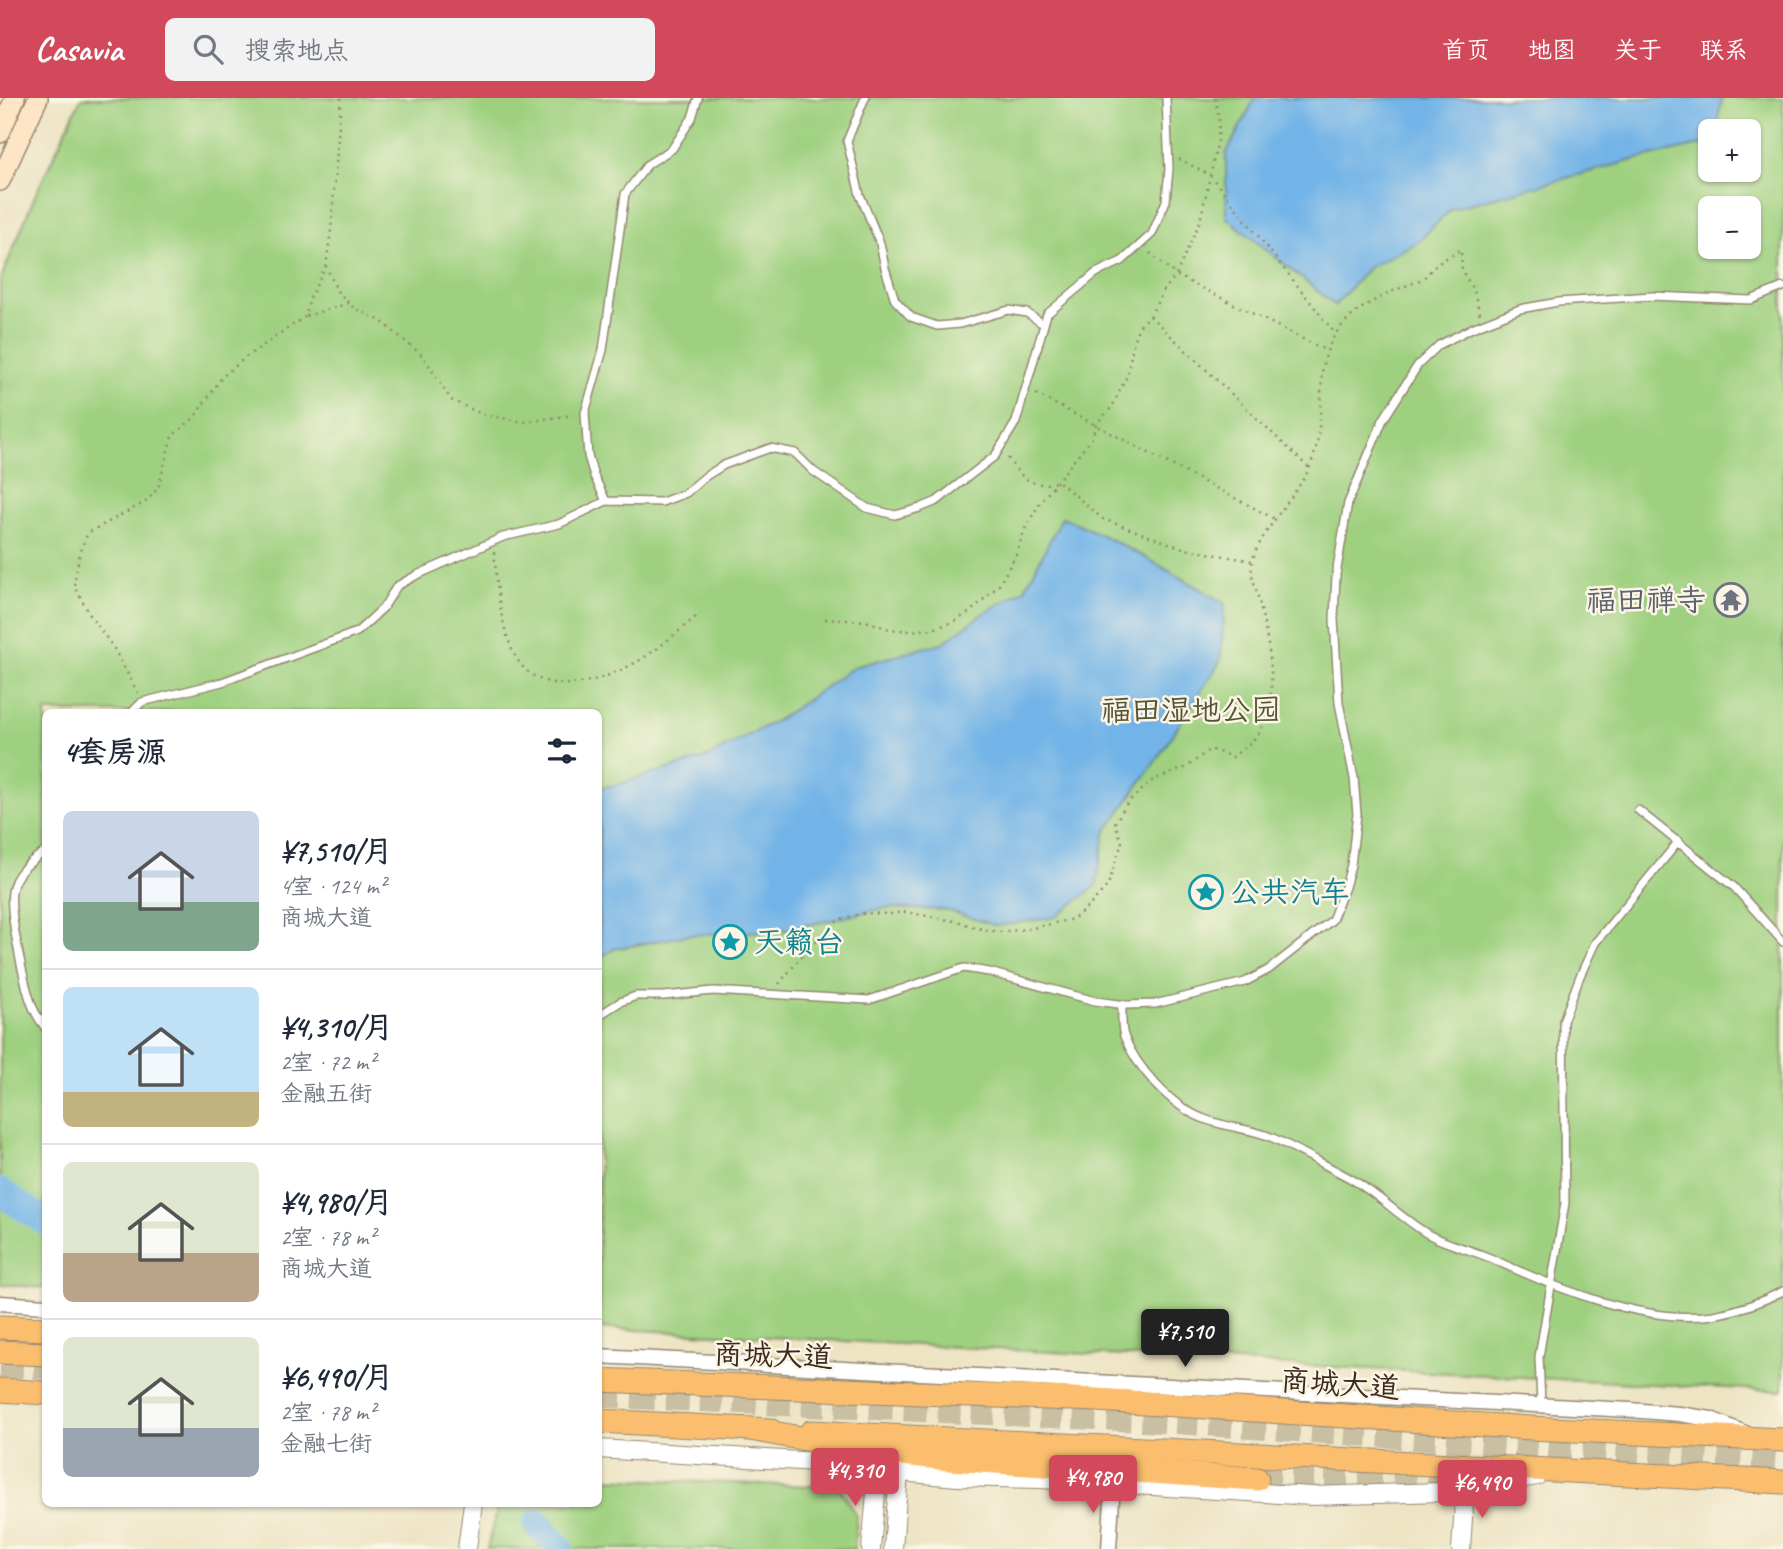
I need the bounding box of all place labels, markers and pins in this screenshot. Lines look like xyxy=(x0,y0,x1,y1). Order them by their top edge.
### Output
place label: 福田禅寺 xyxy=(1586,581,1706,619)
temple icon: 福田禅寺 xyxy=(1712,581,1750,619)
place icon: 公共汽车 xyxy=(1187,873,1225,911)
place label: 公共汽车 xyxy=(1230,873,1350,911)
place icon: 天籁台 xyxy=(711,923,749,961)
place label: 天籁台 xyxy=(754,923,844,961)
pin: ¥7,510 xyxy=(1128,1310,1242,1369)
pin: ¥4,310 xyxy=(798,1448,912,1508)
pin: ¥4,980 xyxy=(1036,1456,1150,1515)
pin: ¥6,490 xyxy=(1425,1460,1539,1520)

